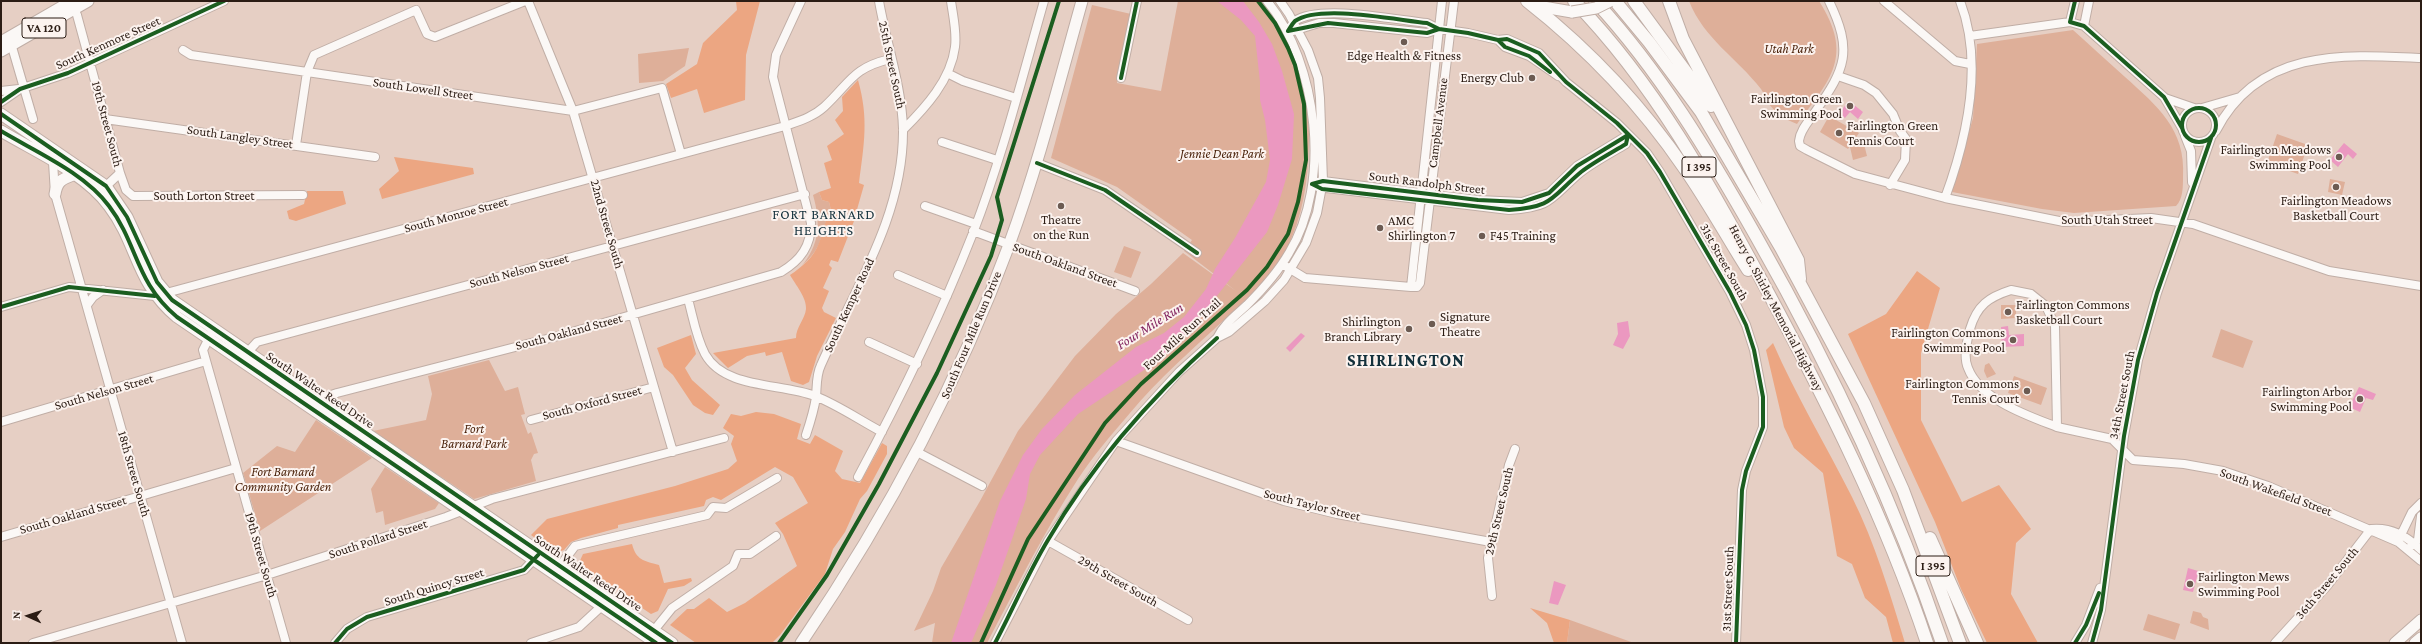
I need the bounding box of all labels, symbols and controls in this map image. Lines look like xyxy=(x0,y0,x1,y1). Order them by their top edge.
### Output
street label: South Kenmore Street xyxy=(53,13,163,73)
road number: VA 120 xyxy=(22,18,66,38)
street label: 25th Street South xyxy=(875,20,909,110)
marker: Edge Health & Fitness xyxy=(1399,37,1409,47)
park label: Utah Park xyxy=(1764,41,1814,57)
place label: Edge Health & Fitness xyxy=(1347,48,1461,64)
place label: Energy Club xyxy=(1460,70,1524,86)
marker: Energy Club xyxy=(1527,73,1537,83)
street label: South Lowell Street xyxy=(372,74,474,104)
street label: Campbell Avenue xyxy=(1425,77,1451,169)
street label: 19th Street South xyxy=(88,79,126,169)
place label: Fairlington Green Swimming Pool xyxy=(1751,91,1842,122)
marker: Fairlington Green Swimming Pool xyxy=(1845,101,1855,111)
place label: Fairlington Green Tennis Court xyxy=(1847,118,1938,149)
street label: South Langley Street xyxy=(186,122,294,152)
marker: Fairlington Green Tennis Court xyxy=(1834,128,1844,138)
place label: Fairlington Meadows Swimming Pool xyxy=(2220,142,2331,173)
park label: Jennie Dean Park xyxy=(1180,146,1264,162)
marker: Fairlington Meadows Swimming Pool xyxy=(2334,152,2344,162)
road number: I 395 xyxy=(1682,157,1716,177)
street label: South Randolph Street xyxy=(1368,168,1486,198)
street label: 22nd Street South xyxy=(587,178,627,270)
marker: Fairlington Meadows Basketball Court xyxy=(2331,182,2341,192)
street label: South Lorton Street xyxy=(153,188,255,204)
place label: Fairlington Meadows Basketball Court xyxy=(2281,193,2391,224)
street label: South Monroe Street xyxy=(402,194,510,236)
marker: Theatre on the Run xyxy=(1056,201,1066,211)
district label: FORT BARNARD HEIGHTS xyxy=(772,207,876,240)
place label: Theatre on the Run xyxy=(1033,212,1089,243)
street label: South Utah Street xyxy=(2061,212,2153,228)
place label: AMC Shirlington 7 xyxy=(1388,213,1455,244)
street label: 31st Street South xyxy=(1696,221,1752,303)
street label: Henry G. Shirley Memorial Highway xyxy=(1725,222,1827,394)
marker: AMC Shirlington 7 xyxy=(1375,223,1385,233)
place label: F45 Training xyxy=(1490,228,1556,244)
marker: F45 Training xyxy=(1477,231,1487,241)
street label: South Oakland Street xyxy=(1011,239,1119,291)
street label: South Nelson Street xyxy=(468,250,570,292)
street label: South Kemper Road xyxy=(820,255,878,355)
street label: South Four Mile Run Drive xyxy=(937,269,1005,401)
street label: Four Mile Run Trail xyxy=(1140,295,1224,373)
place label: Fairlington Commons Basketball Court xyxy=(2016,297,2130,328)
water label: Four Mile Run xyxy=(1114,299,1186,353)
marker: Fairlington Commons Basketball Court xyxy=(2003,307,2013,317)
place label: Signature Theatre xyxy=(1440,309,1490,340)
street label: South Oakland Street xyxy=(514,310,624,354)
place label: Shirlington Branch Library xyxy=(1324,314,1401,345)
marker: Signature Theatre xyxy=(1427,319,1437,329)
marker: Shirlington Branch Library xyxy=(1404,324,1414,334)
place label: Fairlington Commons Swimming Pool xyxy=(1891,325,2005,356)
marker: Fairlington Commons Swimming Pool xyxy=(2008,335,2018,345)
street label: South Walter Reed Drive xyxy=(263,348,377,432)
street label: 34th Street South xyxy=(2106,349,2138,441)
district label: SHIRLINGTON xyxy=(1347,351,1465,371)
street label: South Nelson Street xyxy=(53,370,155,414)
place label: Fairlington Commons Tennis Court xyxy=(1905,376,2019,407)
street label: South Oxford Street xyxy=(541,382,643,424)
place label: Fairlington Arbor Swimming Pool xyxy=(2262,384,2352,415)
marker: Fairlington Commons Tennis Court xyxy=(2022,386,2032,396)
marker: Fairlington Arbor Swimming Pool xyxy=(2355,394,2365,404)
park label: Fort Barnard Park xyxy=(441,421,507,452)
street label: 18th Street South xyxy=(114,429,154,519)
park label: Fort Barnard Community Garden xyxy=(235,464,331,495)
street label: South Wakefield Street xyxy=(2218,464,2334,520)
street label: 29th Street South xyxy=(1481,465,1517,557)
street label: South Taylor Street xyxy=(1262,485,1362,525)
street label: South Oakland Street xyxy=(18,492,128,538)
street label: 19th Street South xyxy=(241,510,281,600)
street label: South Pollard Street xyxy=(327,516,429,562)
street label: South Walter Reed Drive xyxy=(531,531,645,615)
street label: 36th Street South xyxy=(2292,544,2362,622)
street label: 31st Street South xyxy=(1719,546,1737,632)
street label: 29th Street South xyxy=(1075,552,1161,610)
road number: I 395 xyxy=(1916,556,1950,576)
street label: South Quincy Street xyxy=(382,564,486,610)
place label: Fairlington Mews Swimming Pool xyxy=(2198,569,2289,600)
marker: Fairlington Mews Swimming Pool xyxy=(2185,579,2195,589)
north arrow xyxy=(8,596,48,636)
text: N xyxy=(10,611,22,619)

